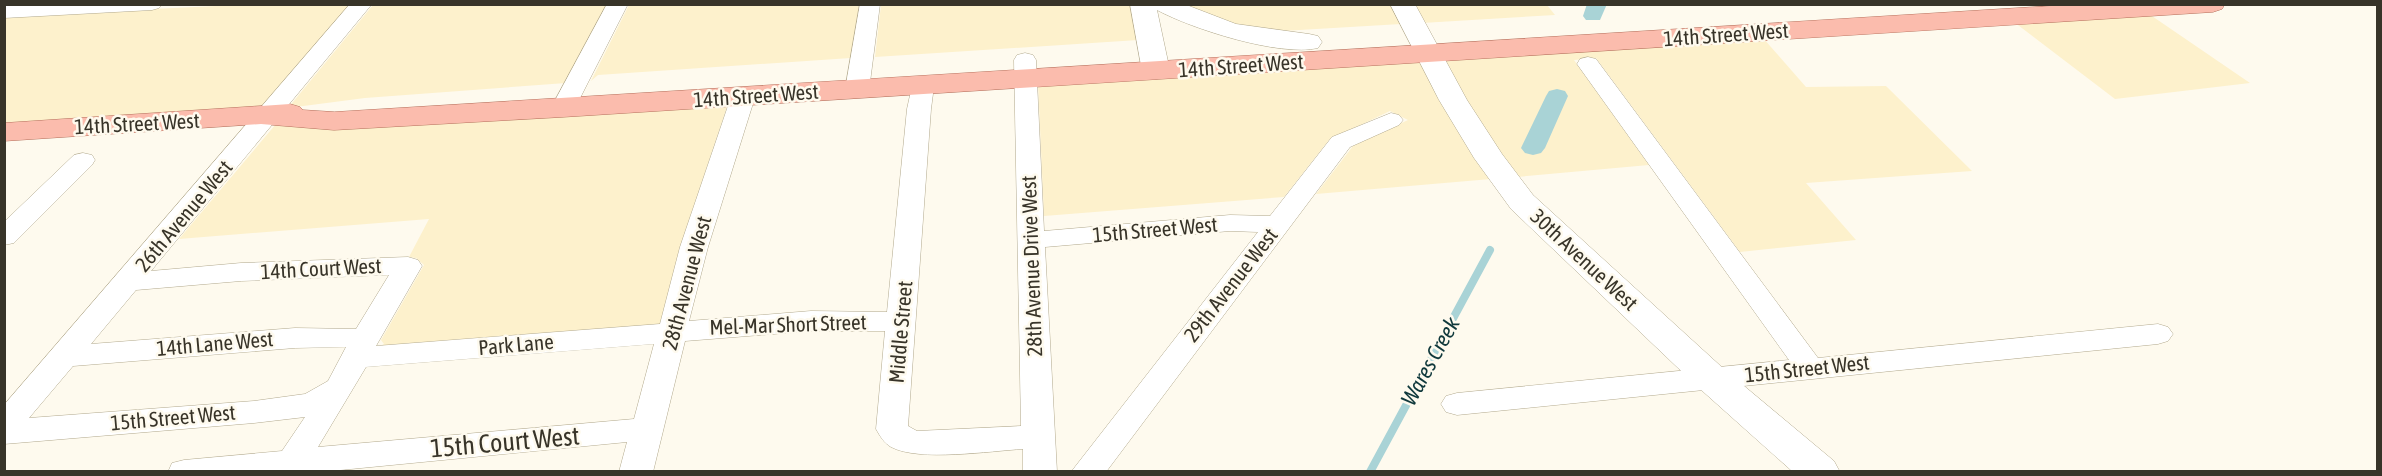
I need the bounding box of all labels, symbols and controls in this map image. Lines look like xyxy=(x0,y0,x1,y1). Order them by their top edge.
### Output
street label: 14th Street West xyxy=(1663,18,1789,50)
street label: 14th Street West xyxy=(1178,49,1304,81)
street label: 14th Street West xyxy=(693,79,819,111)
street label: 14th Street West xyxy=(74,108,200,138)
street label: 26th Avenue West xyxy=(130,155,237,276)
street label: 28th Avenue Drive West xyxy=(1016,175,1046,357)
street label: 30th Avenue West xyxy=(1526,204,1643,315)
street label: 15th Street West xyxy=(1091,212,1218,246)
street label: 28th Avenue West xyxy=(657,213,715,352)
street label: 29th Avenue West xyxy=(1178,223,1282,346)
street label: 14th Court West xyxy=(260,253,382,283)
street label: Middle Street xyxy=(884,280,916,384)
street label: Mel-Mar Short Street xyxy=(709,309,867,339)
water label: Wares Creek xyxy=(1395,312,1465,410)
street label: 14th Lane West xyxy=(156,326,274,360)
street label: Park Lane xyxy=(477,329,555,359)
street label: 15th Street West xyxy=(1743,350,1871,386)
street label: 15th Street West xyxy=(109,400,236,434)
street label: 15th Court West xyxy=(429,421,581,463)

